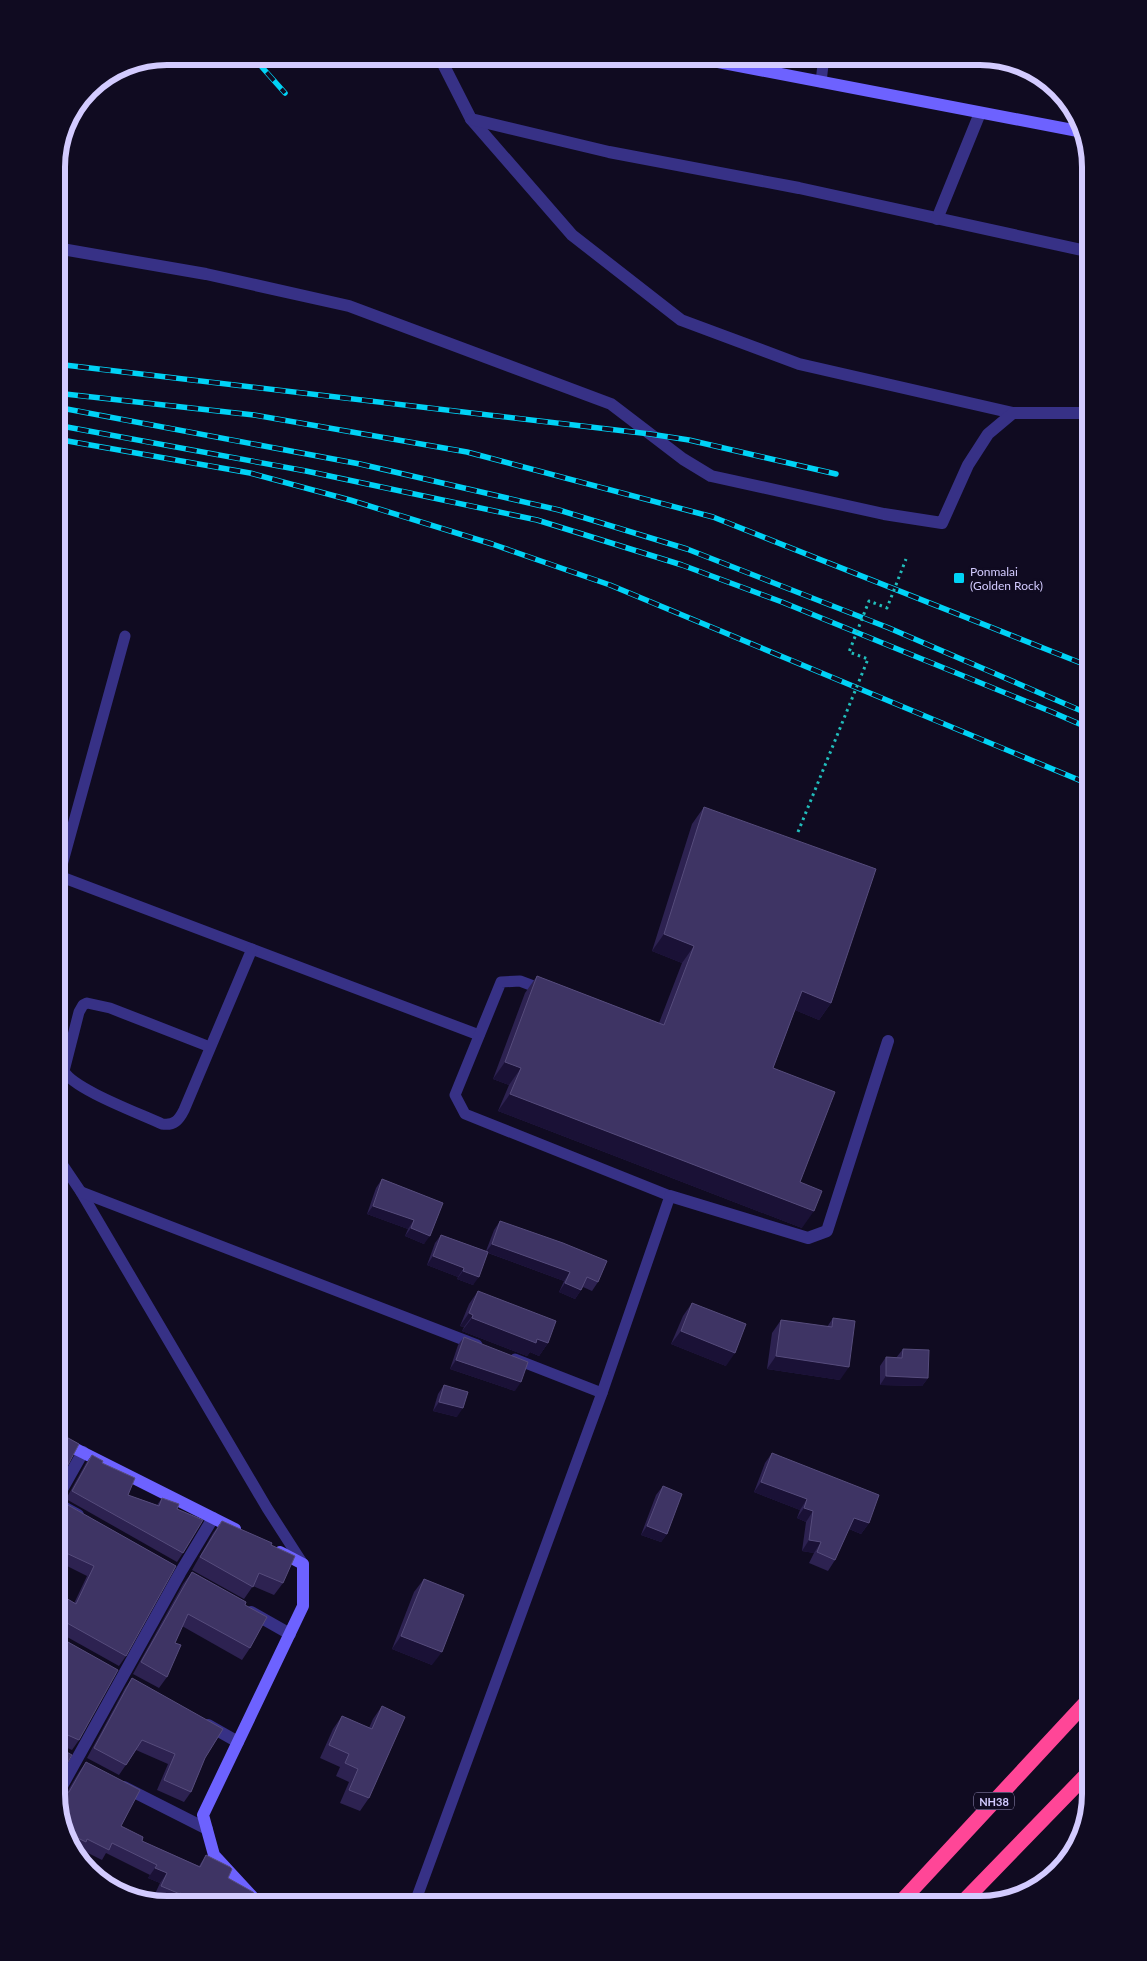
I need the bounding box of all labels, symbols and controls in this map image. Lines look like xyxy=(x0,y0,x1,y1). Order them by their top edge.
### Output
place label: Ponmalai (Golden Rock) xyxy=(970,564,1043,593)
marker: Ponmalai (Golden Rock) xyxy=(952,571,966,585)
road number: NH38 xyxy=(974,1792,1014,1810)

